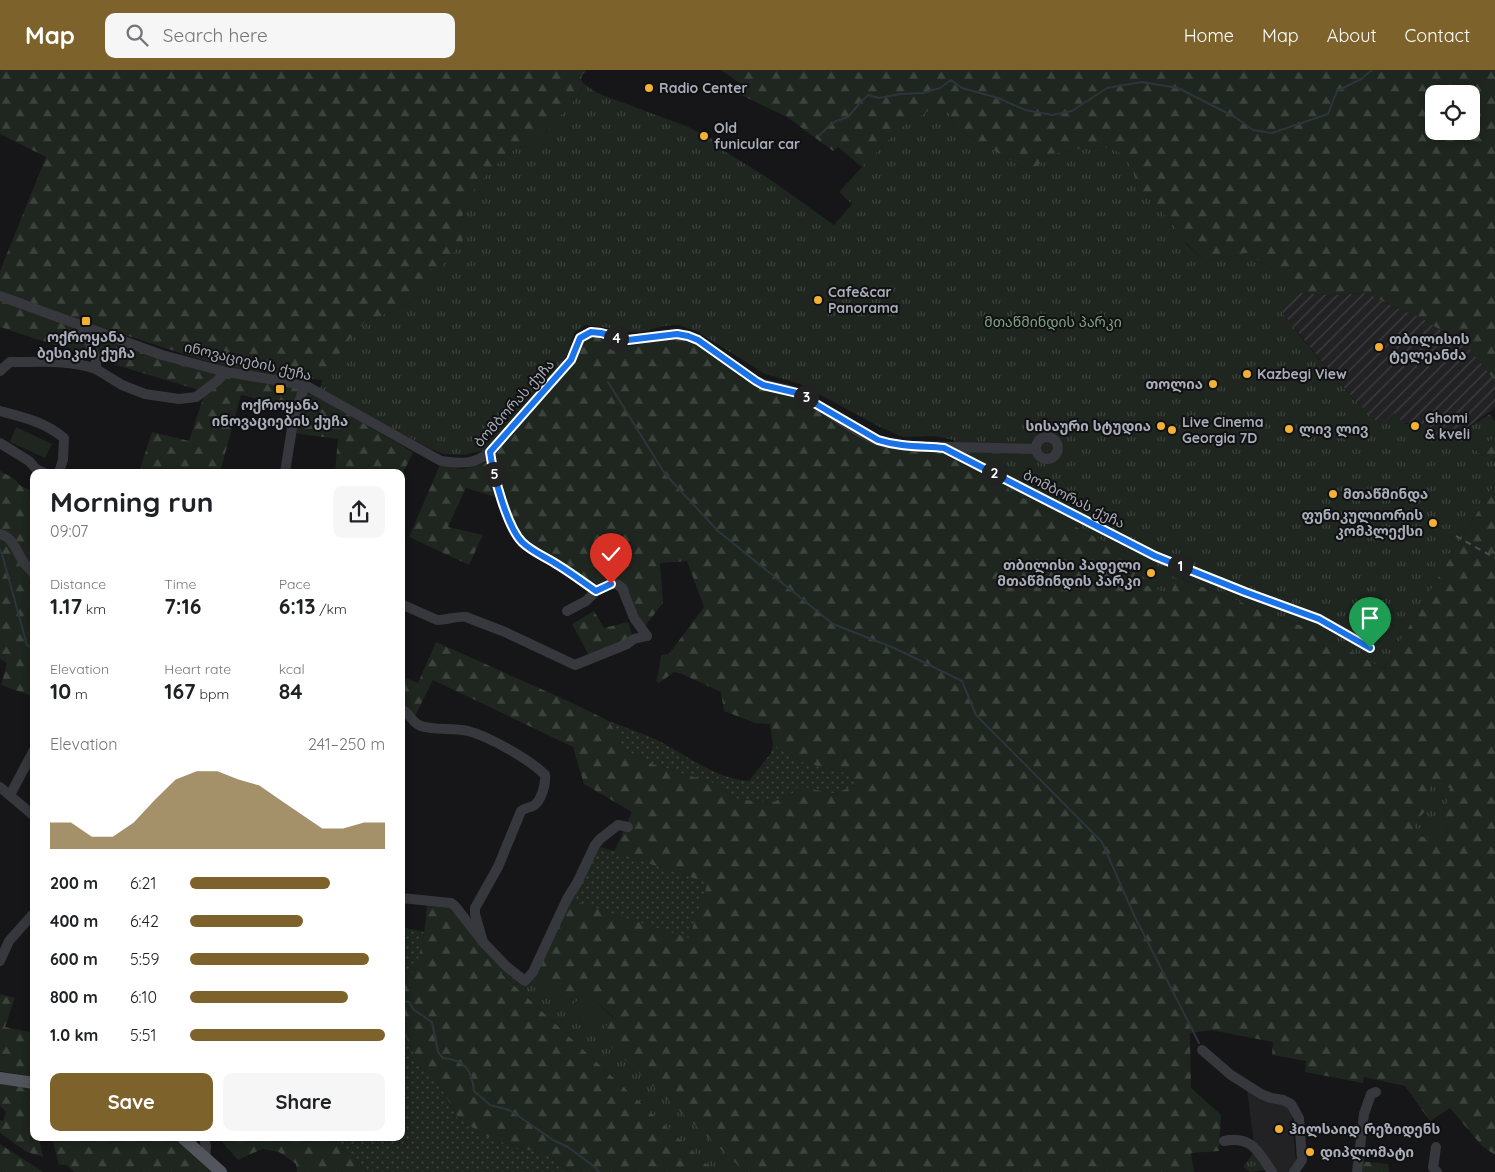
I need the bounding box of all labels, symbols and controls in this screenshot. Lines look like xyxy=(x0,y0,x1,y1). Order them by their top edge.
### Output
search box xyxy=(105,13,455,58)
text: Map xyxy=(25,20,75,50)
icon: search xyxy=(123,21,151,49)
text: Search here xyxy=(163,23,268,47)
text: Home xyxy=(1184,24,1234,47)
text: Map xyxy=(1262,24,1299,47)
text: About xyxy=(1327,24,1377,47)
text: Contact xyxy=(1405,24,1470,47)
place label: Radio Center xyxy=(659,79,748,97)
marker: Radio Center xyxy=(643,82,655,94)
map controls xyxy=(1425,85,1480,140)
button: locate xyxy=(1425,85,1480,140)
place label: Old funicular car xyxy=(714,119,800,153)
marker: Old funicular car xyxy=(698,130,710,142)
place label: Cafe&car Panorama xyxy=(828,283,899,317)
marker: Cafe&car Panorama xyxy=(812,294,824,306)
park label: მთაწმინდის პარკი xyxy=(984,313,1122,331)
marker: ოქროყანა ბესიკის ქუჩა xyxy=(80,315,92,327)
pin: 4 xyxy=(604,326,628,350)
place label: ოქროყანა ბესიკის ქუჩა xyxy=(37,328,135,362)
text: 4 xyxy=(612,329,621,347)
place label: თბილისის ტელეანძა xyxy=(1389,330,1470,364)
street label: ინოვაციების ქუჩა xyxy=(183,338,313,384)
marker: თბილისის ტელეანძა xyxy=(1373,341,1385,353)
street label: ბომბორას ქუჩა xyxy=(470,355,558,451)
place label: Kazbegi View xyxy=(1257,365,1347,383)
marker: Kazbegi View xyxy=(1241,368,1253,380)
place label: თოლია xyxy=(1145,375,1203,393)
marker: თოლია xyxy=(1207,378,1219,390)
marker: ოქროყანა ინოვაციების ქუჩა xyxy=(274,383,286,395)
pin: 3 xyxy=(794,384,818,410)
text: 3 xyxy=(803,388,810,406)
place label: ოქროყანა ინოვაციების ქუჩა xyxy=(212,396,348,430)
place label: Ghomi & kveli xyxy=(1425,409,1470,443)
place label: Live Cinema Georgia 7D xyxy=(1182,413,1264,447)
place label: სისაური სტუდია xyxy=(1025,417,1151,435)
marker: სისაური სტუდია xyxy=(1155,420,1167,432)
place label: ლივ ლივ xyxy=(1299,420,1368,438)
marker: Ghomi & kveli xyxy=(1409,420,1421,432)
marker: ლივ ლივ xyxy=(1283,423,1295,435)
marker: Live Cinema Georgia 7D xyxy=(1166,424,1178,436)
pin: 2 xyxy=(982,460,1006,486)
pin: 5 xyxy=(482,462,506,486)
text: 2 xyxy=(991,464,998,482)
text: 5 xyxy=(490,465,499,483)
street label: ბომბორას ქუჩა xyxy=(1020,466,1128,532)
text: Morning run xyxy=(50,484,214,519)
place label: მთაწმინდა xyxy=(1343,485,1428,503)
button: share xyxy=(333,486,385,538)
marker: მთაწმინდა xyxy=(1327,488,1339,500)
place label: ფუნიკულიორის კომპლექსი xyxy=(1301,506,1423,540)
marker: ფუნიკულიორის კომპლექსი xyxy=(1427,517,1439,529)
text: 09:07 xyxy=(50,521,88,541)
pin xyxy=(590,533,632,584)
icon: check xyxy=(597,540,625,568)
pin: 1 xyxy=(1168,554,1192,578)
place label: თბილისი პადელი მთაწმინდის პარკი xyxy=(997,556,1141,590)
text: 1 xyxy=(1178,557,1183,575)
marker: თბილისი პადელი მთაწმინდის პარკი xyxy=(1145,567,1157,579)
text: Distance xyxy=(50,575,106,593)
text: Time xyxy=(164,575,196,593)
text: Pace xyxy=(279,575,311,593)
text: 1.17 xyxy=(50,593,82,619)
text: 7:16 xyxy=(164,593,201,619)
text: 6:13 xyxy=(279,593,315,619)
pin xyxy=(1349,597,1391,648)
text: km xyxy=(82,600,106,618)
text: /km xyxy=(315,600,347,618)
icon: arrive xyxy=(1356,604,1384,632)
text: Elevation xyxy=(50,660,109,678)
text: Heart rate xyxy=(164,660,231,678)
text: kcal xyxy=(279,660,305,678)
text: 10 xyxy=(50,678,71,704)
text: 167 xyxy=(164,678,196,704)
text: 84 xyxy=(279,678,303,704)
text: m xyxy=(71,685,88,703)
text: bpm xyxy=(196,685,229,703)
text: Elevation xyxy=(50,734,117,754)
text: 241–250 m xyxy=(308,734,385,754)
text: 200 m xyxy=(50,873,98,893)
text: 6:21 xyxy=(130,873,156,893)
text: 400 m xyxy=(50,911,98,931)
text: 6:42 xyxy=(130,911,159,931)
text: 600 m xyxy=(50,949,98,969)
text: 5:59 xyxy=(130,949,159,969)
text: 800 m xyxy=(50,987,98,1007)
text: 6:10 xyxy=(130,987,157,1007)
text: 1.0 km xyxy=(50,1025,98,1045)
text: 5:51 xyxy=(130,1025,156,1045)
button: Save xyxy=(50,1073,213,1131)
button: Share xyxy=(223,1073,385,1131)
place label: ჰილსაიდ რეზიდენს xyxy=(1289,1120,1440,1138)
marker: ჰილსაიდ რეზიდენს xyxy=(1273,1123,1285,1135)
place label: დიპლომატი xyxy=(1320,1143,1414,1161)
marker: დიპლომატი xyxy=(1304,1146,1316,1158)

